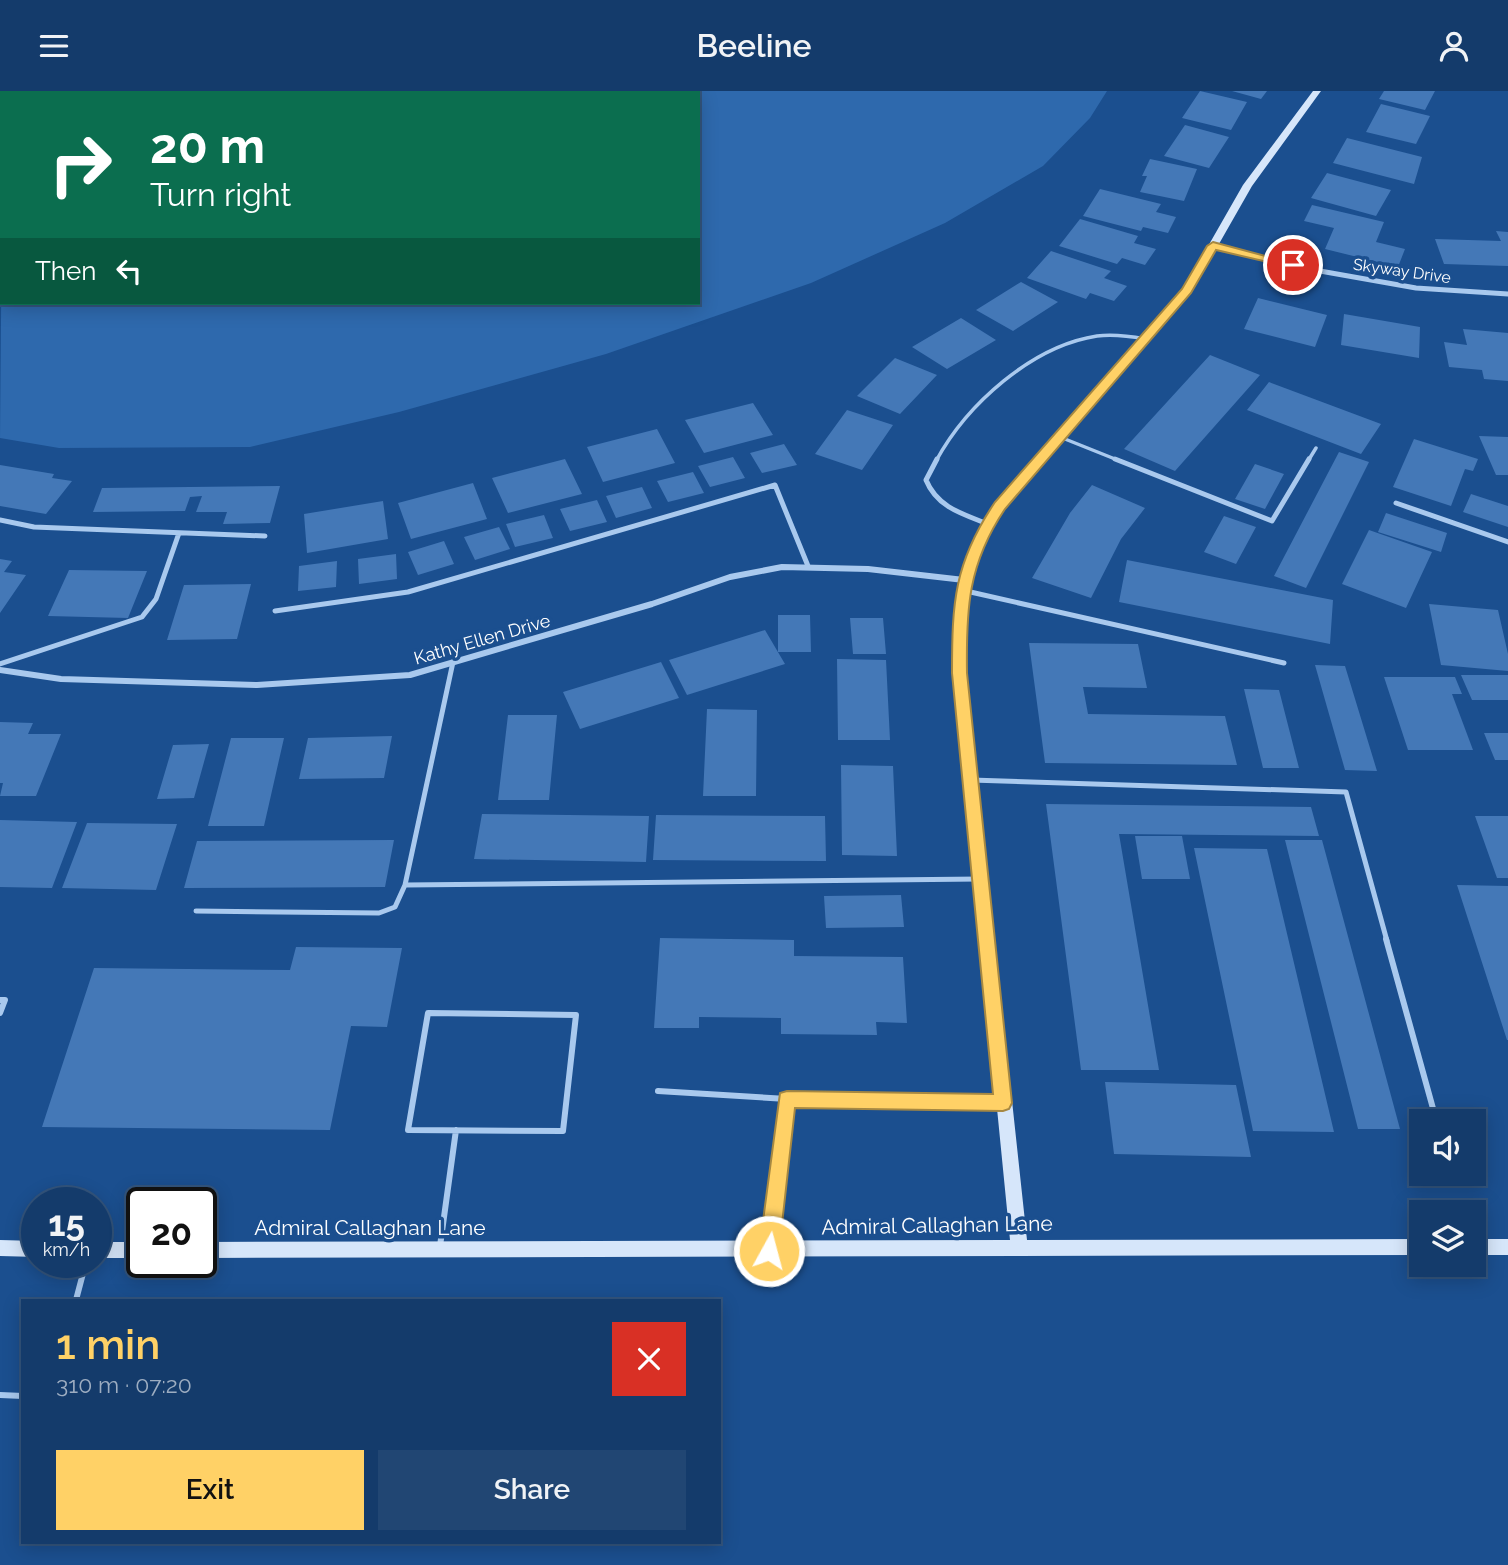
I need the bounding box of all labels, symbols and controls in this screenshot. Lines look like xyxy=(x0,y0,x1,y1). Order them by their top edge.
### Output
icon: menu xyxy=(35,27,73,65)
text: Beeline xyxy=(696,27,812,64)
icon: person xyxy=(1435,27,1473,65)
text: 20 m xyxy=(150,117,265,174)
icon: right xyxy=(35,119,126,210)
text: Turn right xyxy=(150,176,291,213)
pin xyxy=(1263,235,1323,295)
icon: arrive xyxy=(1274,246,1312,284)
icon: left xyxy=(110,252,148,290)
street label: Skyway Drive xyxy=(1352,255,1452,287)
text: Then xyxy=(35,256,96,286)
street label: Kathy Ellen Drive xyxy=(411,609,553,669)
map controls xyxy=(1409,1109,1486,1277)
button: sound xyxy=(1409,1109,1486,1186)
speed limit sign: 20 xyxy=(126,1187,217,1278)
button: layers xyxy=(1409,1200,1486,1277)
text: 15 xyxy=(48,1203,85,1244)
street label: Admiral Callaghan Lane xyxy=(821,1210,1053,1240)
position arrow xyxy=(732,1214,806,1288)
street label: Admiral Callaghan Lane xyxy=(254,1215,486,1240)
text: km/h xyxy=(43,1239,90,1260)
text: 1 min xyxy=(56,1320,160,1369)
button: close xyxy=(612,1322,686,1396)
text: 310 m · 07:20 xyxy=(56,1371,192,1398)
button: Exit xyxy=(56,1450,364,1530)
button: Share xyxy=(378,1450,686,1530)

